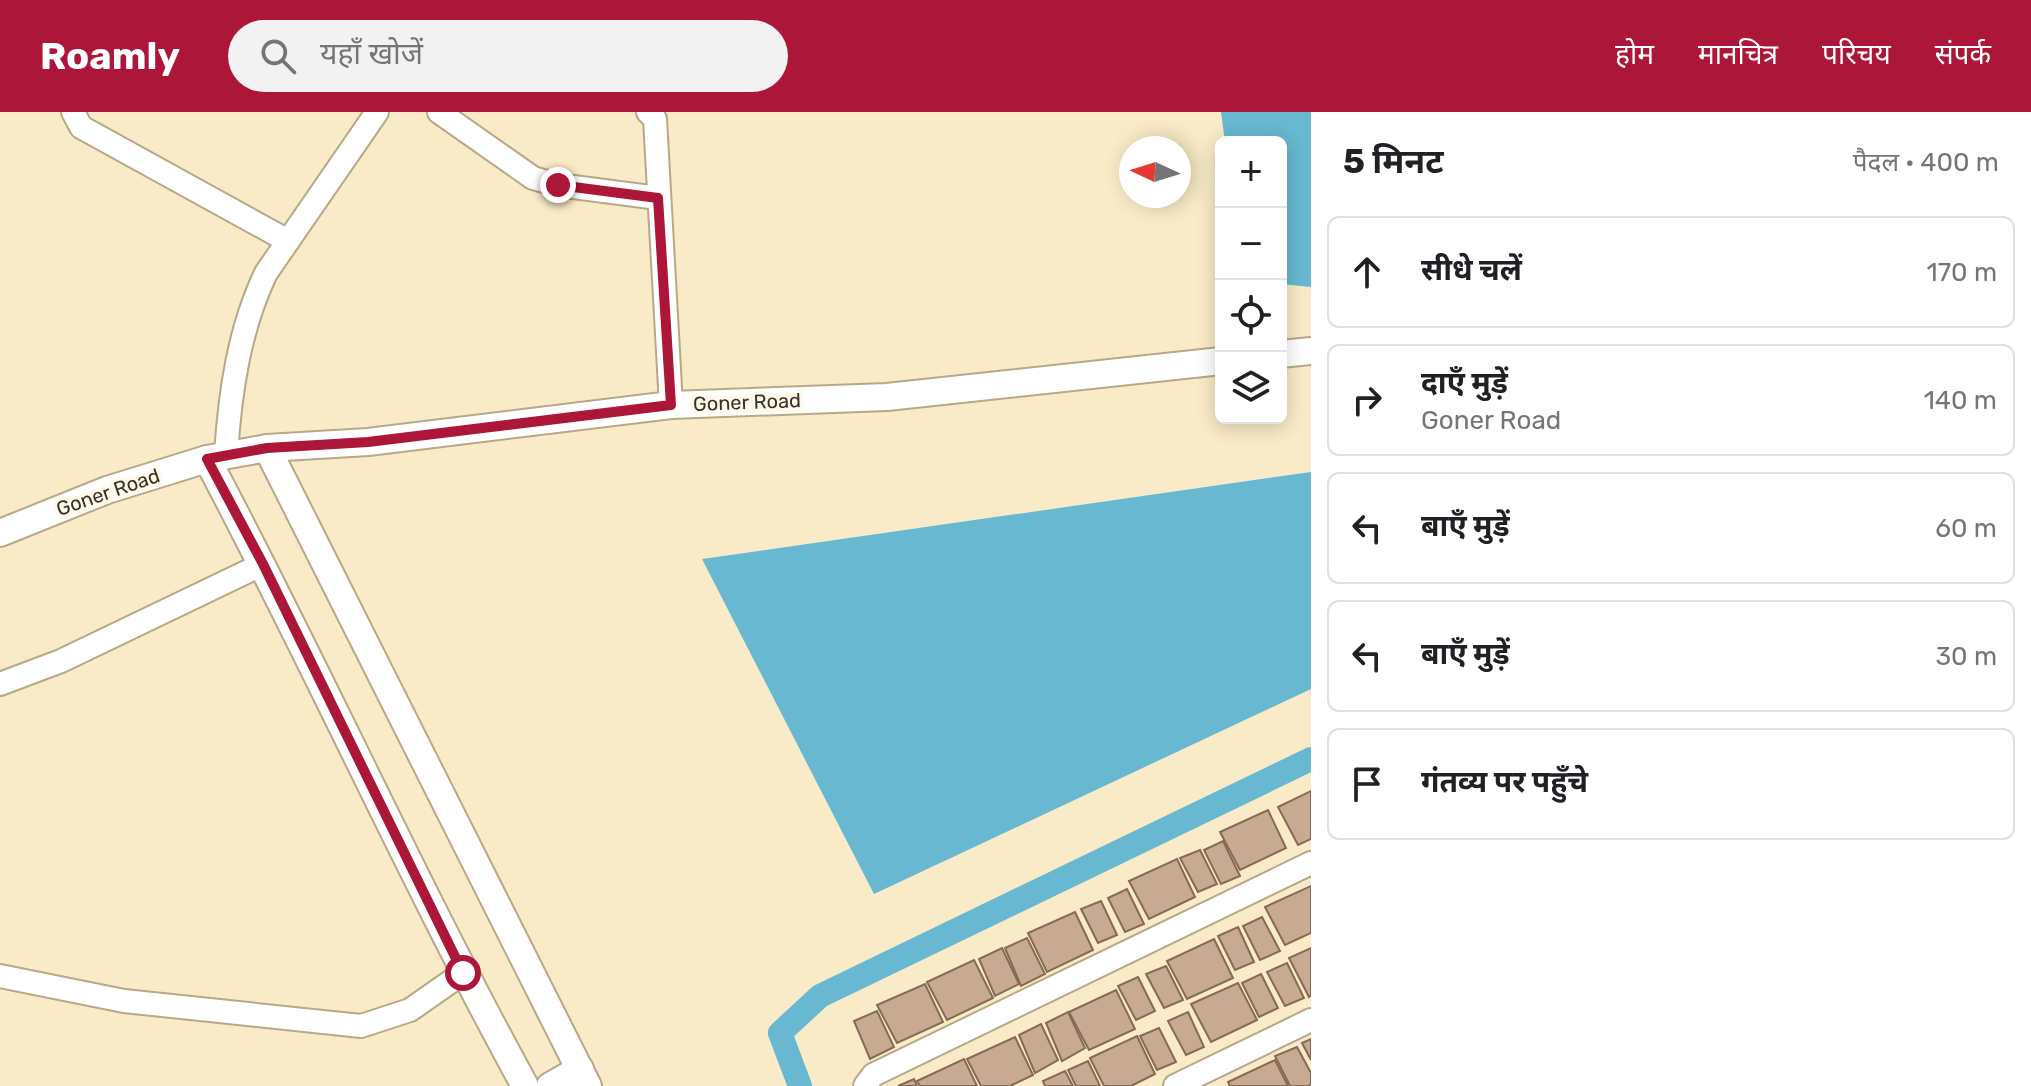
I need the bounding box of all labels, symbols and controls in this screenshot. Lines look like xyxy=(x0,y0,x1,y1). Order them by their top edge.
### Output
search box xyxy=(228,20,788,92)
text: Roamly xyxy=(40,33,180,79)
icon: search xyxy=(256,34,300,78)
text: यहाँ खोजें xyxy=(320,36,423,72)
text: होम xyxy=(1615,38,1654,71)
text: मानचित्र xyxy=(1698,38,1778,71)
text: परिचय xyxy=(1822,38,1891,71)
text: संपर्क xyxy=(1935,38,1991,71)
north arrow xyxy=(1119,136,1191,208)
map controls xyxy=(1215,136,1287,424)
button: + xyxy=(1215,136,1287,208)
text: 5 मिनट xyxy=(1343,141,1444,182)
text: पैदल · 400 m xyxy=(1853,147,1999,178)
route end xyxy=(540,167,576,203)
button: − xyxy=(1215,208,1287,280)
icon: ahead xyxy=(1345,250,1389,294)
text: सीधे चलें xyxy=(1421,252,1522,288)
text: 170 m xyxy=(1927,257,1997,288)
button: locate xyxy=(1215,280,1287,352)
button: layers xyxy=(1215,352,1287,424)
text: दाएँ मुड़ें xyxy=(1421,365,1508,401)
icon: right xyxy=(1345,378,1389,422)
text: 140 m xyxy=(1924,385,1997,416)
street label: Goner Road xyxy=(693,388,801,416)
text: Goner Road xyxy=(1421,405,1561,436)
street label: Goner Road xyxy=(53,463,163,521)
icon: left xyxy=(1345,506,1389,550)
text: बाएँ मुड़ें xyxy=(1421,508,1510,544)
text: 60 m xyxy=(1935,513,1997,544)
icon: left xyxy=(1345,634,1389,678)
text: बाएँ मुड़ें xyxy=(1421,636,1510,672)
text: 30 m xyxy=(1935,641,1997,672)
icon: arrive xyxy=(1345,762,1389,806)
text: गंतव्य पर पहुँचे xyxy=(1421,764,1588,800)
route start xyxy=(445,955,481,991)

